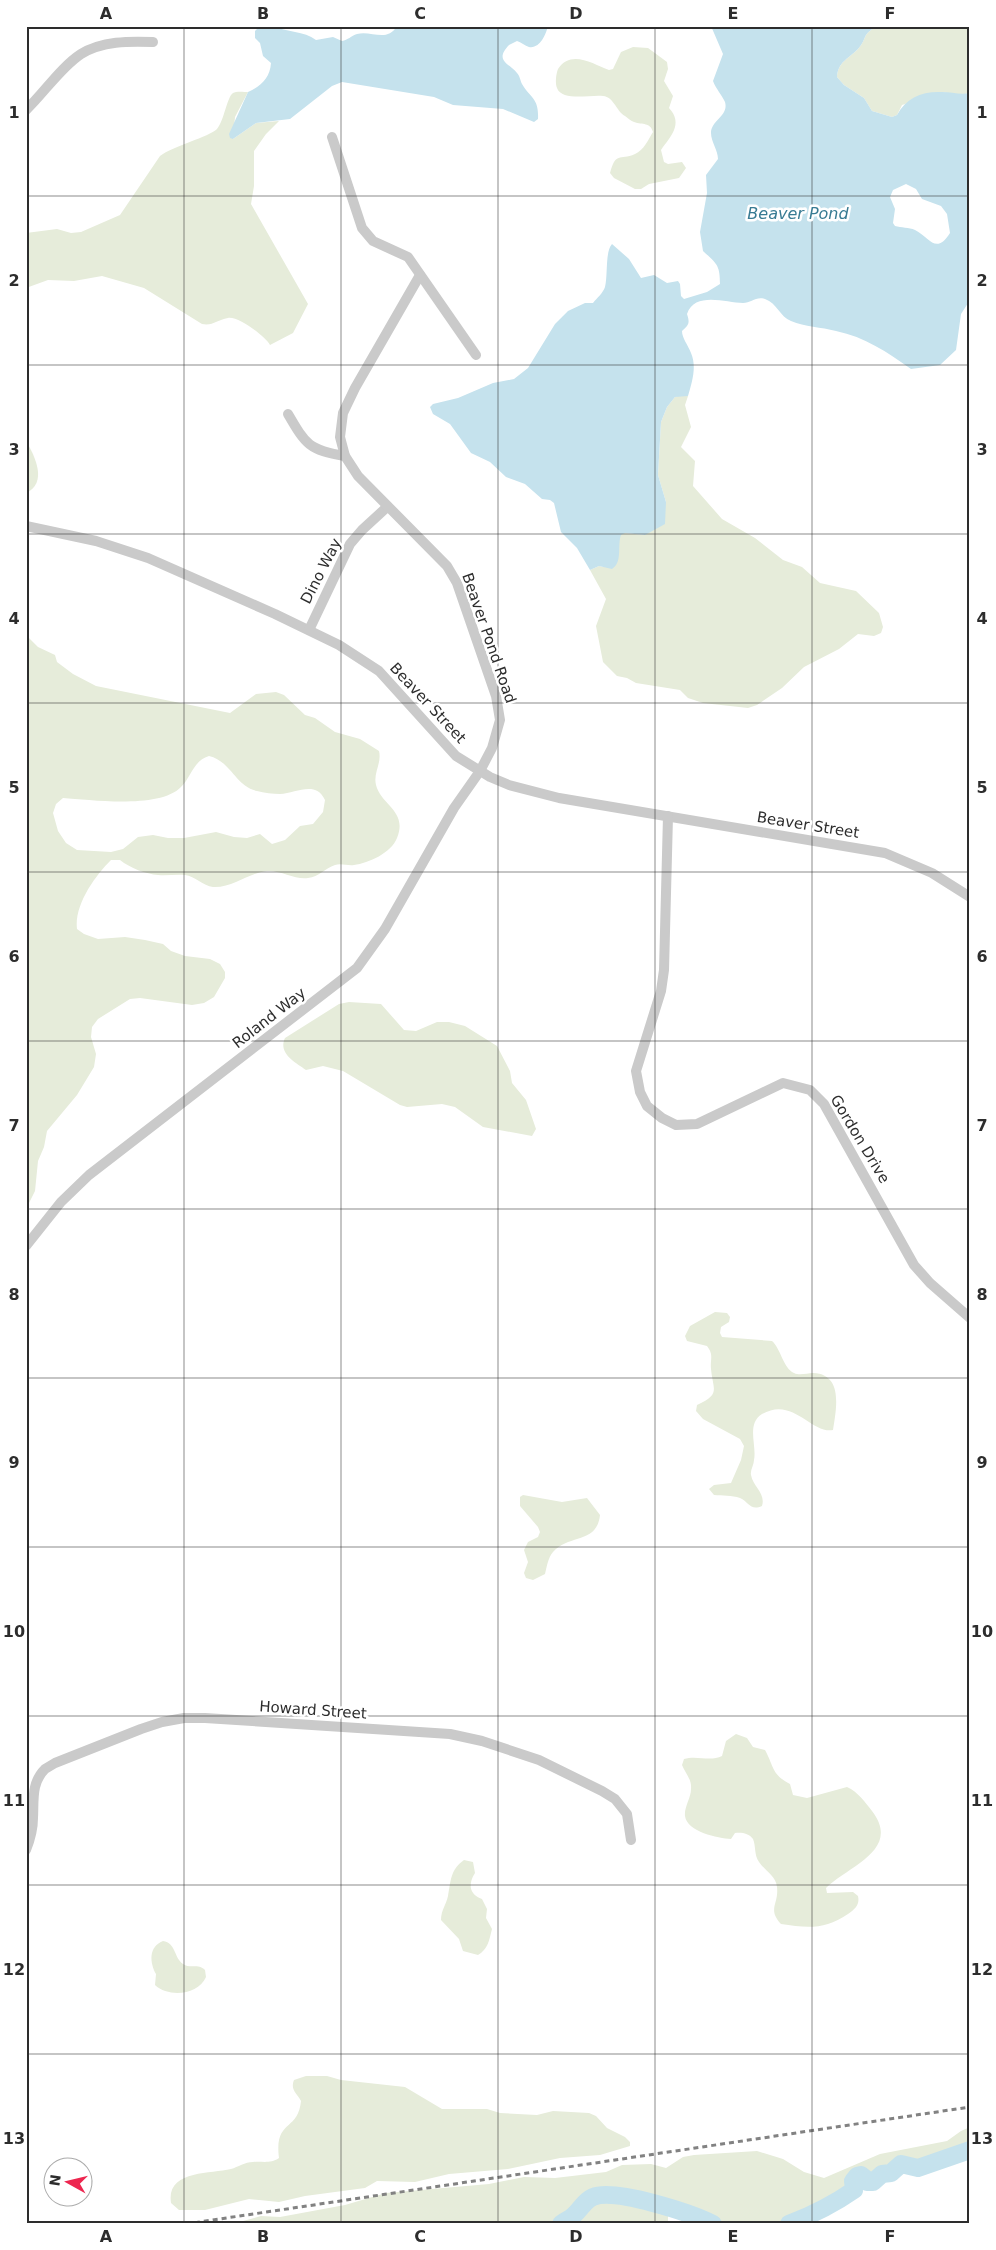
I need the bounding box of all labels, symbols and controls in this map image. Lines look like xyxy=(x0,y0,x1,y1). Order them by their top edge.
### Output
text: A xyxy=(100,4,113,23)
text: B xyxy=(257,4,269,23)
text: C xyxy=(414,4,426,23)
text: D xyxy=(569,4,583,23)
text: E xyxy=(728,4,738,23)
text: F xyxy=(885,4,895,23)
text: 1 xyxy=(8,103,20,122)
text: 1 xyxy=(976,103,988,122)
water label: Beaver Pond xyxy=(747,204,850,223)
text: 2 xyxy=(8,271,20,290)
text: 2 xyxy=(976,271,988,290)
text: 3 xyxy=(8,440,20,459)
text: 3 xyxy=(976,440,988,459)
street label: Dino Way xyxy=(297,535,345,607)
street label: Beaver Pond Road xyxy=(458,570,520,706)
text: 4 xyxy=(8,609,20,628)
text: 4 xyxy=(976,609,988,628)
street label: Beaver Street xyxy=(386,659,470,747)
text: 5 xyxy=(8,778,20,797)
text: 5 xyxy=(976,778,988,797)
street label: Beaver Street xyxy=(756,808,861,842)
text: 6 xyxy=(8,947,20,966)
text: 6 xyxy=(976,947,988,966)
street label: Roland Way xyxy=(229,984,309,1052)
street label: Gordon Drive xyxy=(827,1092,893,1186)
text: 7 xyxy=(8,1116,20,1135)
text: 7 xyxy=(976,1116,988,1135)
text: 8 xyxy=(8,1285,20,1304)
text: 8 xyxy=(976,1285,988,1304)
text: 9 xyxy=(8,1453,20,1472)
text: 9 xyxy=(976,1453,988,1472)
text: 10 xyxy=(3,1622,25,1641)
text: 10 xyxy=(971,1622,993,1641)
street label: Howard Street xyxy=(259,1697,367,1723)
text: 11 xyxy=(3,1791,25,1810)
text: 11 xyxy=(971,1791,993,1810)
text: 12 xyxy=(3,1960,25,1979)
text: 12 xyxy=(971,1960,993,1979)
text: 13 xyxy=(3,2129,25,2148)
text: 13 xyxy=(971,2129,993,2148)
north arrow xyxy=(42,2158,92,2208)
text: N xyxy=(46,2173,64,2187)
text: A xyxy=(100,2227,113,2246)
text: B xyxy=(257,2227,269,2246)
text: C xyxy=(414,2227,426,2246)
text: D xyxy=(569,2227,583,2246)
text: E xyxy=(728,2227,738,2246)
text: F xyxy=(885,2227,895,2246)

